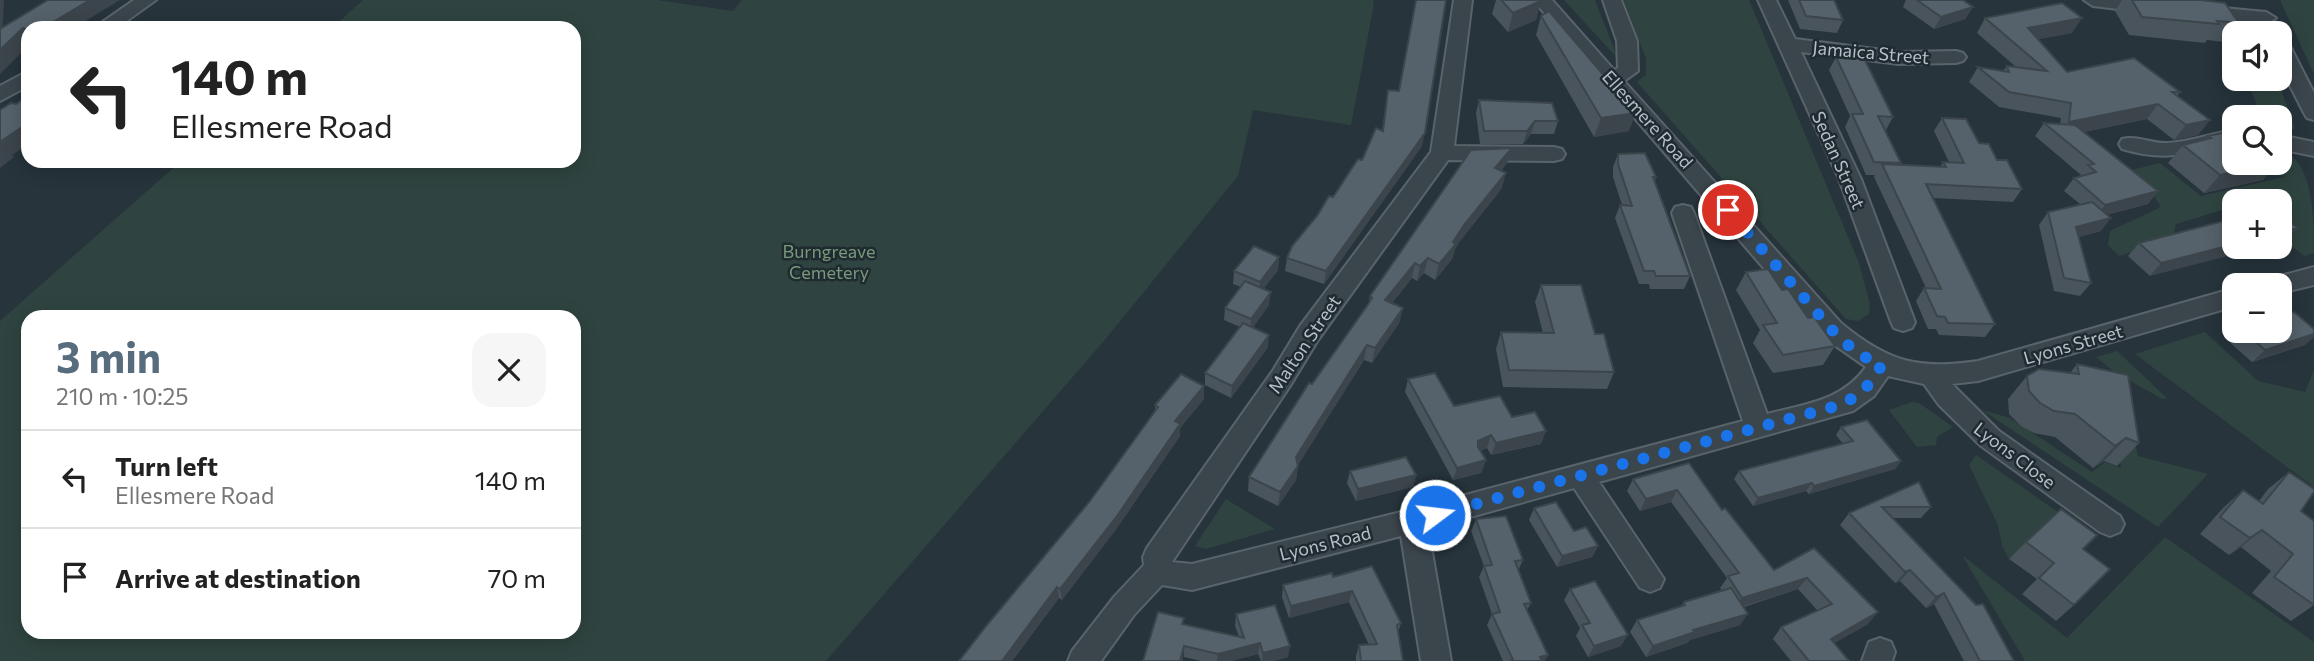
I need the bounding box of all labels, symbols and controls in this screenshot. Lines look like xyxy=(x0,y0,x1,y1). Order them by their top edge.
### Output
map controls xyxy=(2222,21,2292,343)
button: sound xyxy=(2222,21,2292,91)
street label: Jamaica Street xyxy=(1812,36,1930,68)
text: 140 m xyxy=(171,45,308,105)
icon: left xyxy=(56,49,147,140)
street label: Ellesmere Road xyxy=(1598,65,1698,173)
text: Ellesmere Road xyxy=(171,105,392,145)
button: search xyxy=(2222,105,2292,175)
street label: Sedan Street xyxy=(1808,108,1870,212)
pin xyxy=(1698,180,1758,240)
button: + xyxy=(2222,189,2292,259)
icon: arrive xyxy=(1709,191,1747,229)
park label: Burngreave Cemetery xyxy=(783,240,875,283)
button: − xyxy=(2222,273,2292,343)
street label: Malton Street xyxy=(1263,291,1345,397)
street label: Lyons Street xyxy=(2021,319,2125,369)
text: 3 min xyxy=(56,330,161,382)
button: close xyxy=(472,333,546,407)
text: 210 m · 10:25 xyxy=(56,382,189,410)
street label: Lyons Close xyxy=(1970,417,2060,493)
text: Turn left xyxy=(115,450,218,481)
icon: left xyxy=(56,460,94,498)
text: 140 m xyxy=(475,464,546,495)
position arrow xyxy=(1398,478,1472,552)
text: Ellesmere Road xyxy=(115,481,274,509)
street label: Lyons Road xyxy=(1277,521,1373,565)
icon: arrive xyxy=(56,558,94,596)
text: Arrive at destination xyxy=(115,562,361,593)
text: 70 m xyxy=(488,562,546,593)

